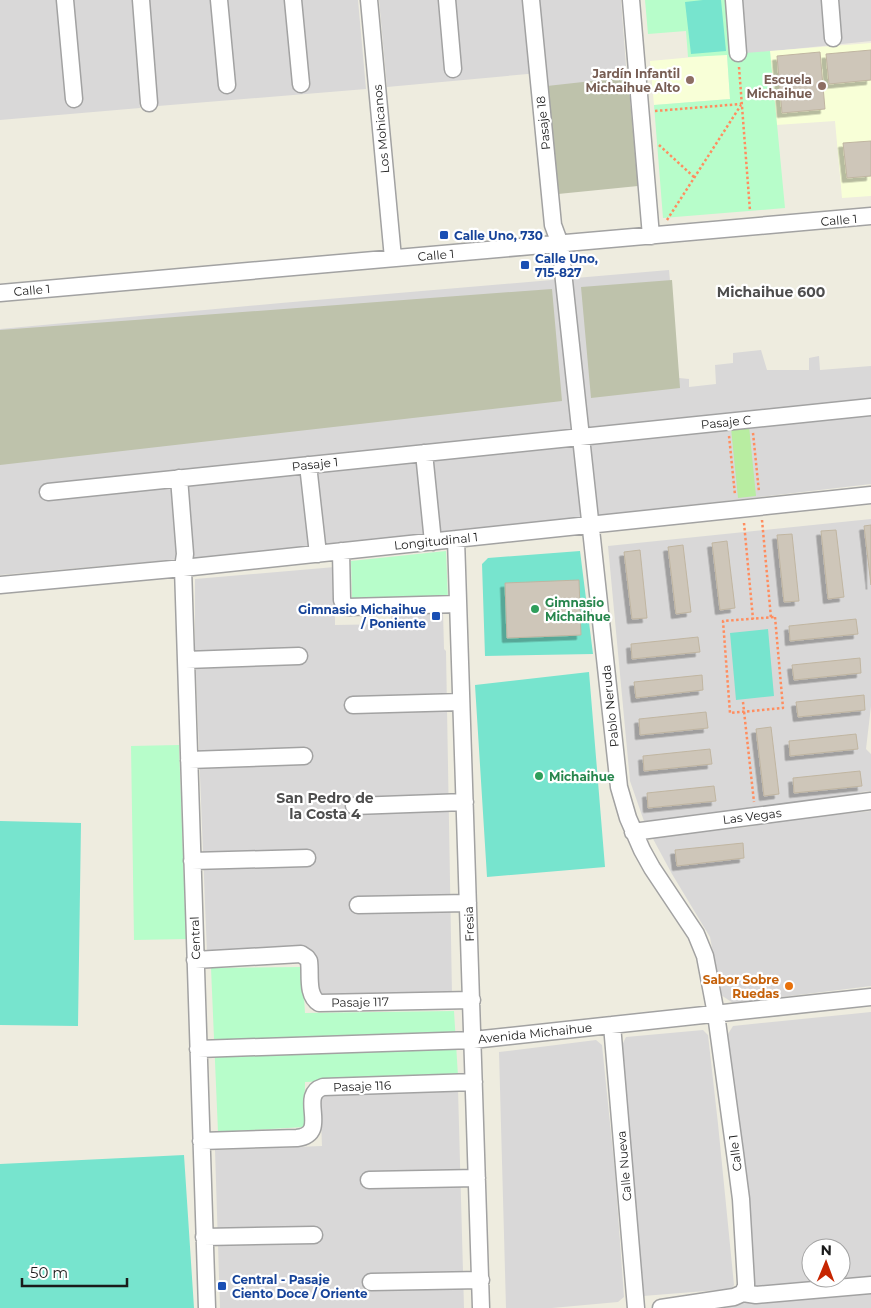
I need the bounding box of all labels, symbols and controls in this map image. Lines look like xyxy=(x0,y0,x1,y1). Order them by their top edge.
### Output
place label: Jardín Infantil Michaihue Alto xyxy=(585,66,680,95)
place label: Escuela Michaihue xyxy=(746,72,812,101)
marker: Jardín Infantil Michaihue Alto xyxy=(684,74,696,86)
marker: Escuela Michaihue xyxy=(816,80,828,92)
street label: Los Mohicanos xyxy=(370,84,392,174)
street label: Pasaje 18 xyxy=(533,95,553,151)
street label: Calle 1 xyxy=(820,211,858,229)
place label: Calle Uno, 730 xyxy=(454,228,543,243)
marker: Calle Uno, 730 xyxy=(438,229,450,241)
street label: Calle 1 xyxy=(417,246,455,264)
place label: Calle Uno, 715-827 xyxy=(535,251,598,280)
marker: Calle Uno, 715-827 xyxy=(519,259,531,271)
street label: Calle 1 xyxy=(13,281,51,299)
district label: Michaihue 600 xyxy=(717,283,825,301)
street label: Pasaje C xyxy=(700,412,752,432)
street label: Pasaje 1 xyxy=(291,454,339,474)
street label: Longitudinal 1 xyxy=(393,529,479,553)
place label: Gimnasio Michaihue xyxy=(545,595,611,624)
place label: Gimnasio Michaihue / Poniente xyxy=(298,602,426,631)
marker: Gimnasio Michaihue xyxy=(529,603,541,615)
marker: Gimnasio Michaihue / Poniente xyxy=(430,610,442,622)
street label: Pablo Neruda xyxy=(598,664,622,748)
place label: Michaihue xyxy=(549,769,615,784)
marker: Michaihue xyxy=(533,770,545,782)
district label: San Pedro de la Costa 4 xyxy=(276,789,374,823)
street label: Las Vegas xyxy=(722,805,782,827)
street label: Fresia xyxy=(461,906,477,942)
street label: Central xyxy=(187,916,203,960)
place label: Sabor Sobre Ruedas xyxy=(703,972,780,1001)
marker: Sabor Sobre Ruedas xyxy=(783,980,795,992)
street label: Pasaje 117 xyxy=(331,994,389,1010)
street label: Avenida Michaihue xyxy=(477,1020,593,1046)
street label: Pasaje 116 xyxy=(333,1077,391,1095)
street label: Calle Nueva xyxy=(613,1130,635,1202)
street label: Calle 1 xyxy=(725,1134,745,1172)
north arrow xyxy=(801,1238,851,1288)
text: N xyxy=(820,1241,832,1259)
scale bar xyxy=(22,1256,128,1288)
text: 50 m xyxy=(30,1263,68,1282)
place label: Central - Pasaje Ciento Doce / Oriente xyxy=(232,1272,368,1301)
marker: Central - Pasaje Ciento Doce / Oriente xyxy=(216,1280,228,1292)

